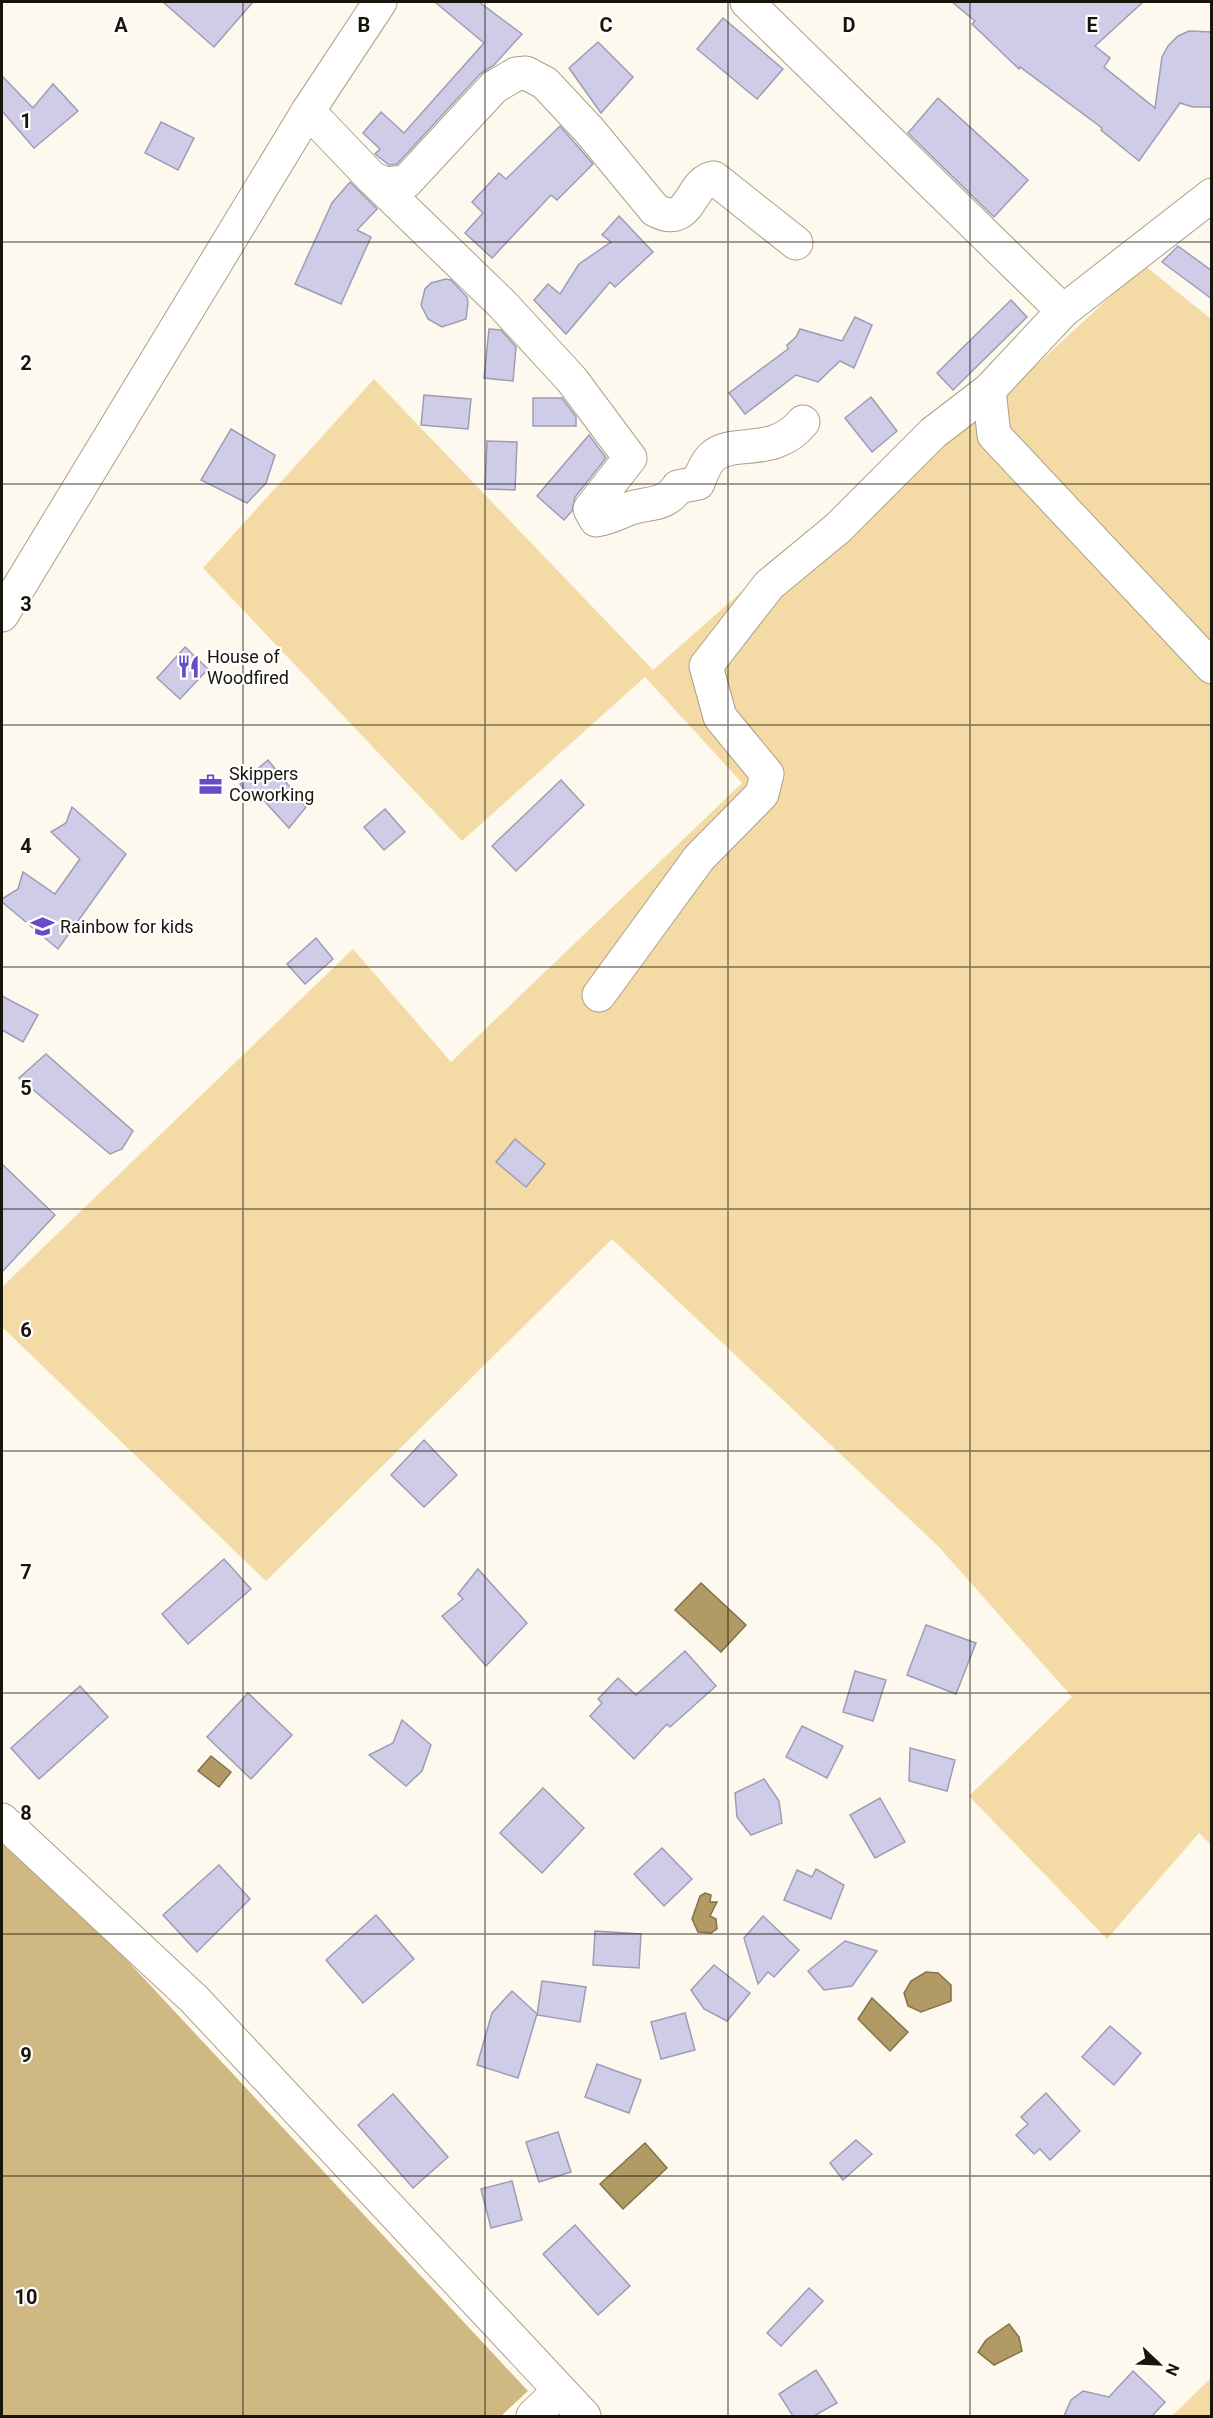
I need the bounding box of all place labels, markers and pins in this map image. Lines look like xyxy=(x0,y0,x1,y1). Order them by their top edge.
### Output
place label: House of Woodfired xyxy=(207,646,289,688)
restaurant icon: House of Woodfired xyxy=(176,654,202,680)
place label: Skippers Coworking xyxy=(229,763,314,805)
office icon: Skippers Coworking xyxy=(198,771,224,797)
school or university icon: Rainbow for kids xyxy=(29,914,55,940)
place label: Rainbow for kids xyxy=(60,916,194,937)

